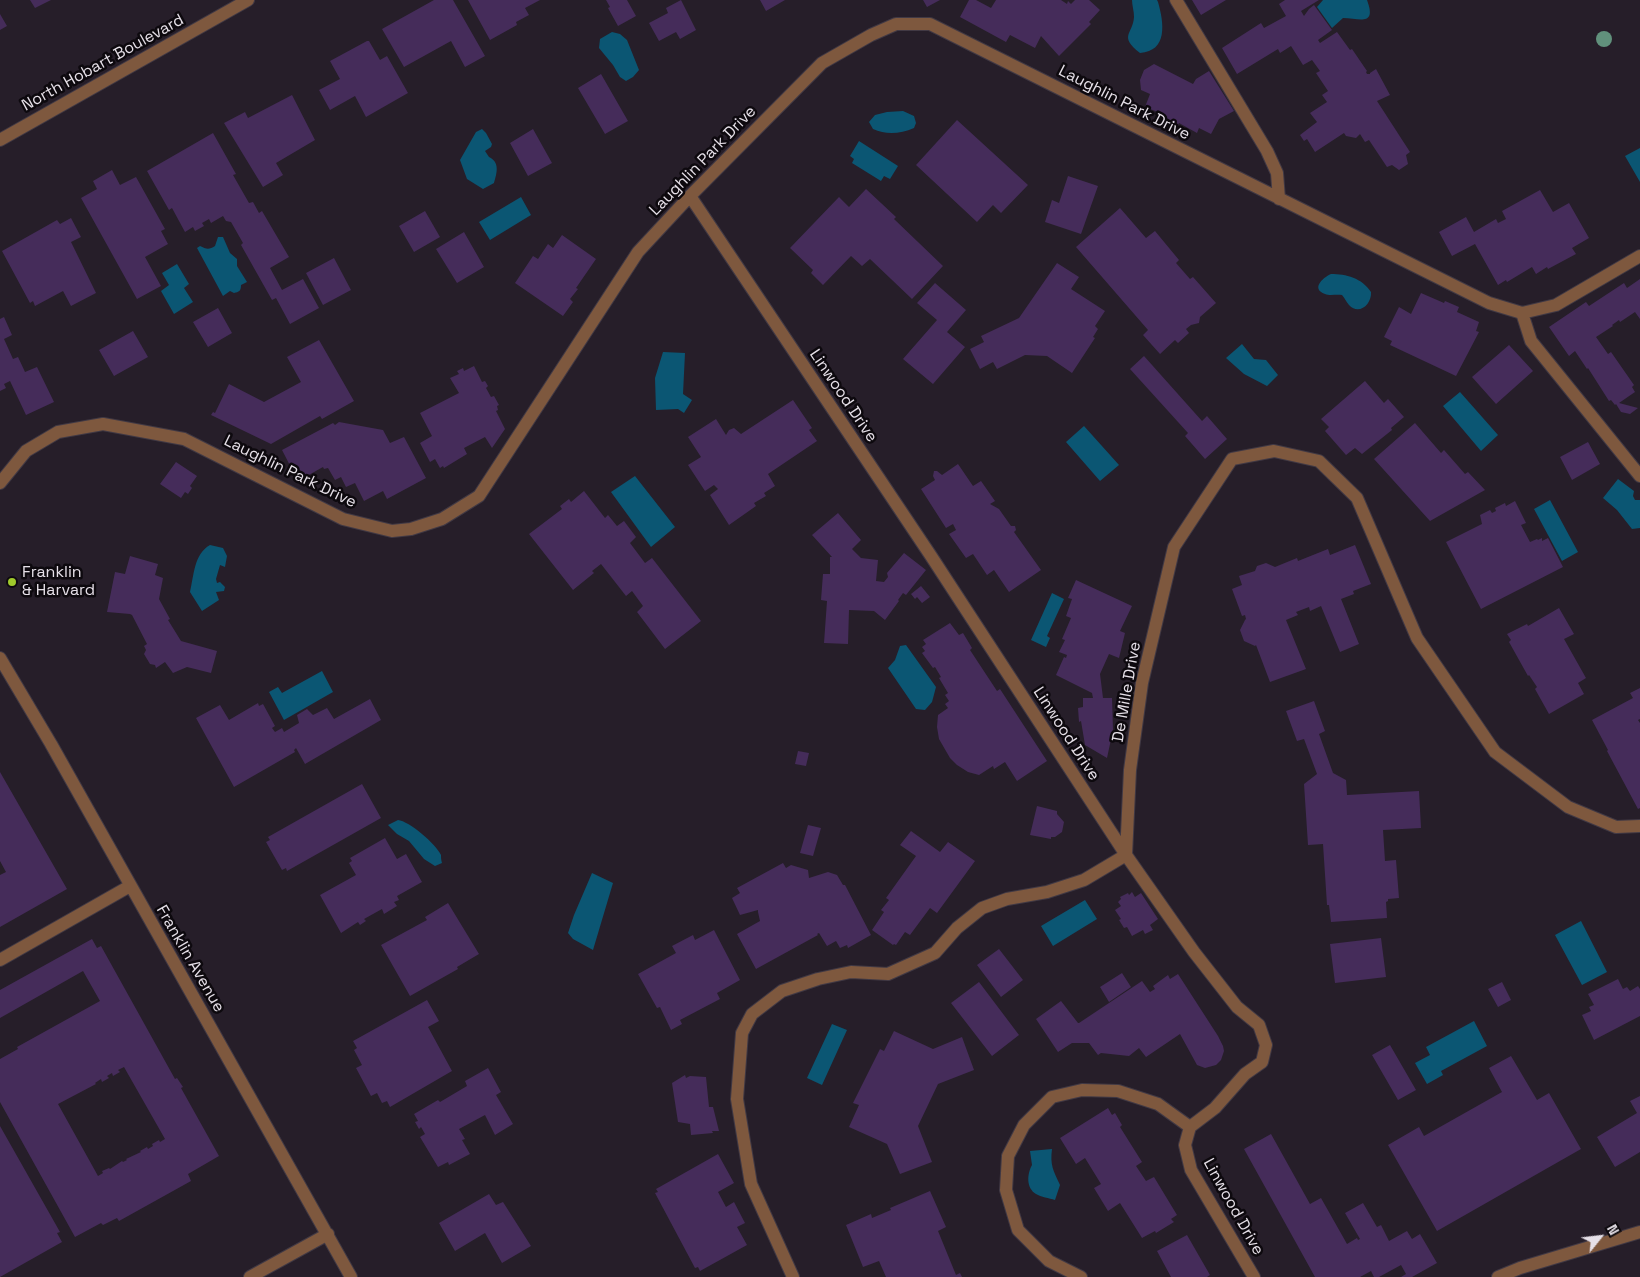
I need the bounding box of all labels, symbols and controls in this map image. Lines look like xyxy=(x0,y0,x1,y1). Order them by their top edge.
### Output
street label: North Hobart Boulevard xyxy=(19,10,187,116)
street label: Laughlin Park Drive xyxy=(1055,62,1193,144)
street label: Laughlin Park Drive xyxy=(646,102,760,220)
street label: Linwood Drive xyxy=(805,346,881,446)
street label: Laughlin Park Drive xyxy=(221,432,359,512)
place label: Franklin & Harvard xyxy=(22,563,95,601)
marker: Franklin & Harvard xyxy=(6,576,18,588)
street label: De Mille Drive xyxy=(1109,640,1145,744)
street label: Linwood Drive xyxy=(1029,684,1103,784)
street label: Franklin Avenue xyxy=(152,902,228,1016)
street label: Linwood Drive xyxy=(1199,1155,1267,1259)
north arrow xyxy=(1575,1212,1625,1262)
text: N xyxy=(1603,1221,1623,1238)

